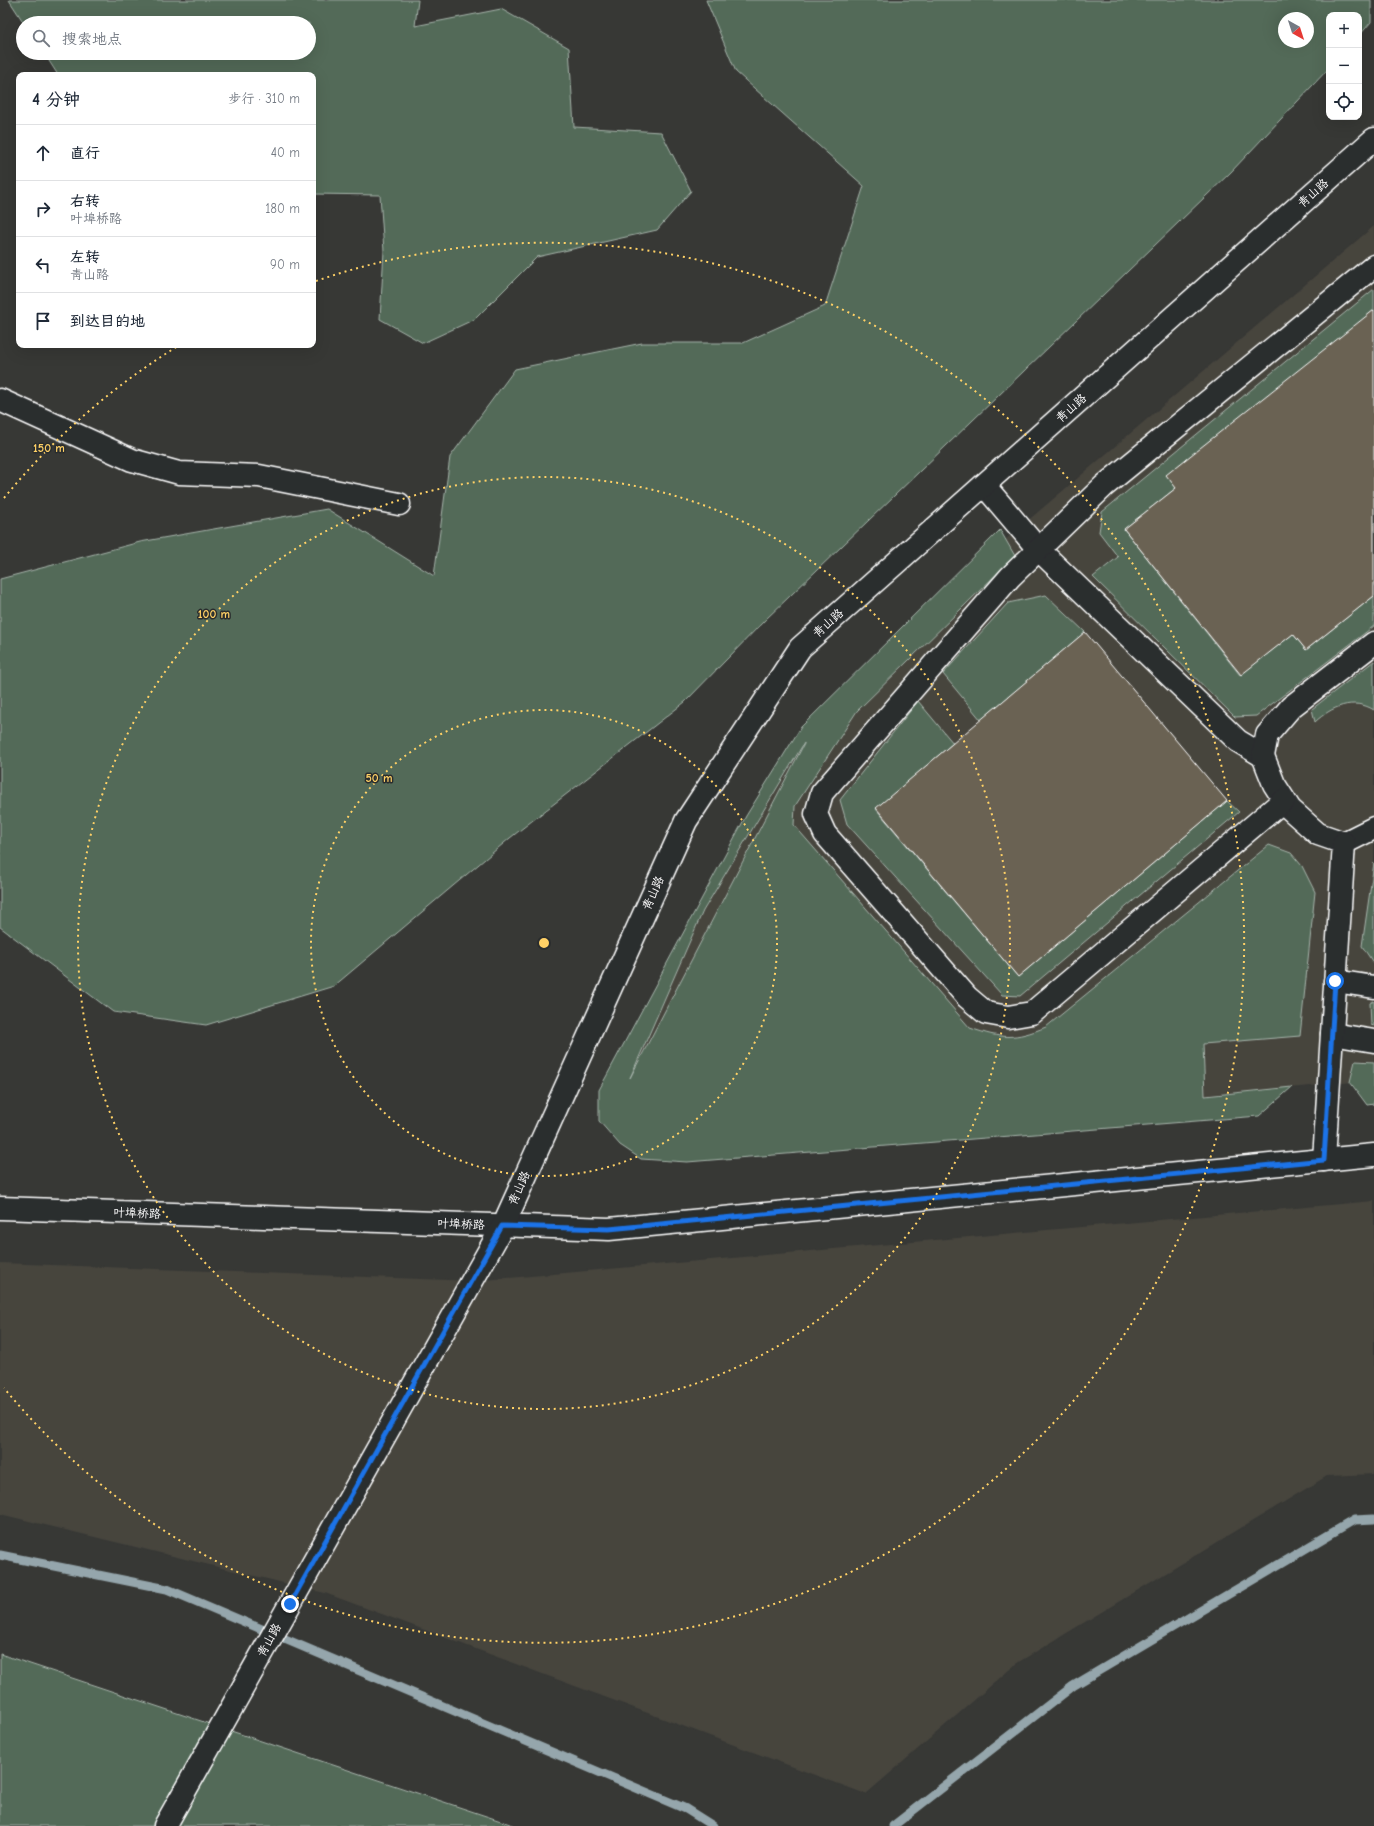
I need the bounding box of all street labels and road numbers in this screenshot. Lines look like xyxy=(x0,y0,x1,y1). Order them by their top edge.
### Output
street label: 青山路 xyxy=(1295,176,1331,210)
street label: 青山路 xyxy=(1053,391,1089,425)
street label: 青山路 xyxy=(810,606,846,640)
street label: 青山路 xyxy=(639,874,667,912)
street label: 青山路 xyxy=(505,1169,533,1207)
street label: 叶埠桥路 xyxy=(113,1205,161,1221)
street label: 叶埠桥路 xyxy=(437,1216,485,1232)
street label: 青山路 xyxy=(254,1621,284,1659)

